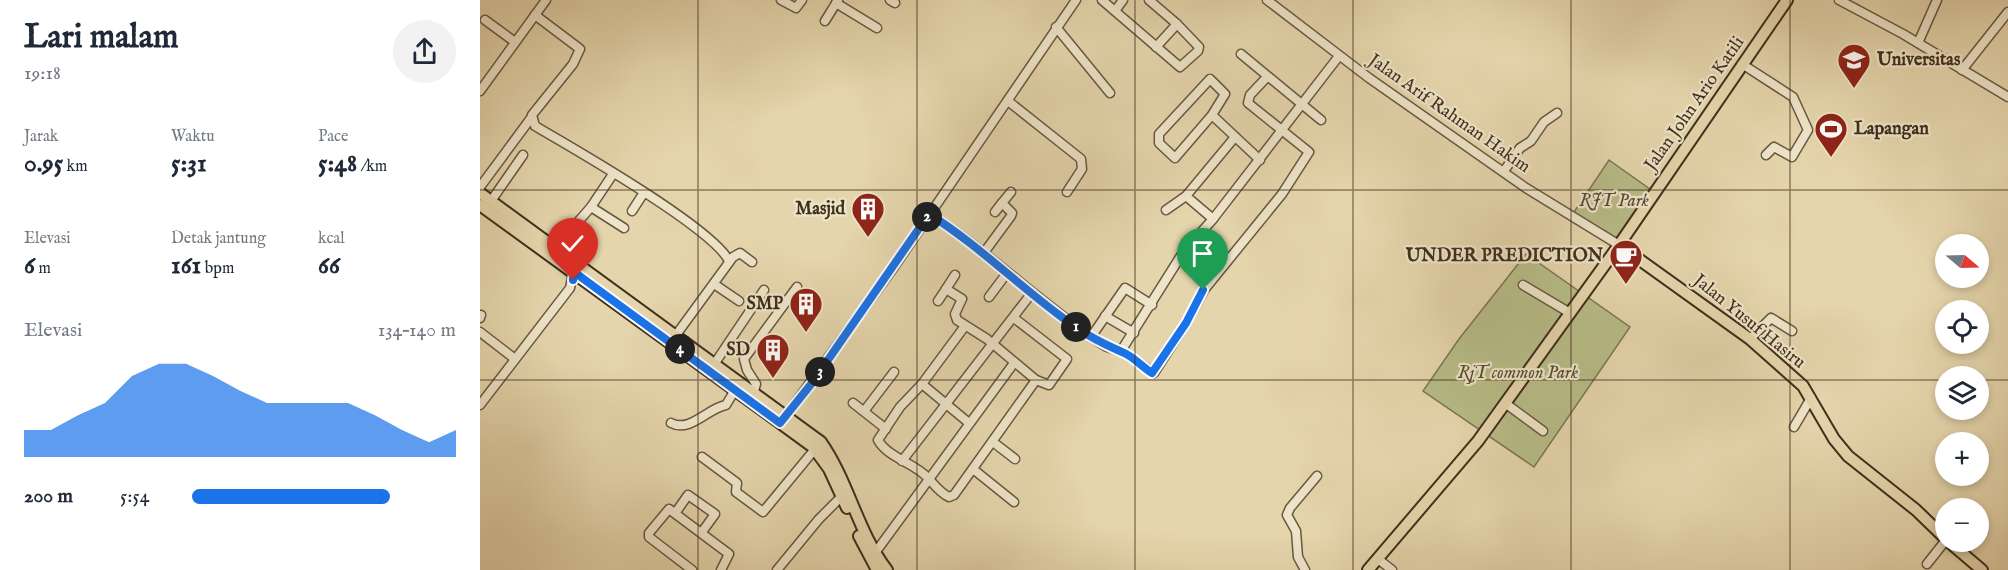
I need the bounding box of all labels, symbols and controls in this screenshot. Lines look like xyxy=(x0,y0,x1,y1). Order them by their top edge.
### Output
text: Lari malam xyxy=(24,17,178,59)
button: share xyxy=(393,20,456,83)
street label: Jalan John Ario Katili xyxy=(1639,32,1750,177)
school or university icon: Universitas xyxy=(1836,42,1872,89)
street label: Jalan Arif Rahman Hakim xyxy=(1362,48,1535,179)
place label: Universitas xyxy=(1876,49,1961,72)
text: 19:18 xyxy=(24,61,61,86)
sports icon: Lapangan xyxy=(1813,111,1849,158)
place label: Lapangan xyxy=(1854,118,1929,141)
text: Jarak xyxy=(24,127,58,147)
text: Waktu xyxy=(171,127,215,147)
text: Pace xyxy=(318,127,348,147)
text: 0.95 xyxy=(24,147,63,180)
text: 5:31 xyxy=(171,147,207,180)
text: 5:48 xyxy=(318,147,357,180)
text: km xyxy=(63,157,88,177)
text: /km xyxy=(357,157,387,177)
park label: RJT Park xyxy=(1579,190,1649,213)
building icon: Masjid xyxy=(850,191,886,238)
place label: Masjid xyxy=(795,198,845,221)
pin: 2 xyxy=(912,202,942,232)
text: 2 xyxy=(923,207,931,227)
pin xyxy=(547,218,598,280)
icon: check xyxy=(556,227,589,260)
pin xyxy=(1177,228,1228,290)
text: Elevasi xyxy=(24,229,71,249)
text: Detak jantung xyxy=(171,229,266,249)
text: kcal xyxy=(318,229,345,249)
north arrow xyxy=(1935,234,1989,288)
map controls xyxy=(1935,234,1989,552)
icon: arrive xyxy=(1186,237,1219,270)
cafe icon: UNDER PREDICTION xyxy=(1608,238,1644,285)
place label: UNDER PREDICTION xyxy=(1405,245,1603,268)
text: 6 xyxy=(24,249,35,282)
text: 161 xyxy=(171,249,201,282)
text: 66 xyxy=(318,249,340,282)
text: m xyxy=(35,259,51,279)
text: bpm xyxy=(201,259,234,279)
street label: Jalan Yusuf Hasiru xyxy=(1687,268,1810,374)
building icon: SMP xyxy=(788,286,824,333)
place label: SMP xyxy=(746,293,784,316)
button: locate xyxy=(1935,300,1989,354)
pin: 1 xyxy=(1061,312,1091,342)
text: 1 xyxy=(1073,317,1079,337)
text: Elevasi xyxy=(24,318,82,343)
text: 134–140 m xyxy=(378,318,456,343)
building icon: SD xyxy=(755,332,791,379)
pin: 4 xyxy=(665,334,695,364)
text: 4 xyxy=(676,339,684,359)
place label: SD xyxy=(726,339,751,362)
pin: 3 xyxy=(805,357,835,387)
text: 3 xyxy=(817,362,823,382)
park label: RjT common Park xyxy=(1458,362,1578,385)
button: layers xyxy=(1935,366,1989,420)
button: + xyxy=(1935,432,1989,486)
text: 200 m xyxy=(24,484,73,509)
text: 5:54 xyxy=(120,484,149,509)
button: − xyxy=(1935,498,1989,552)

